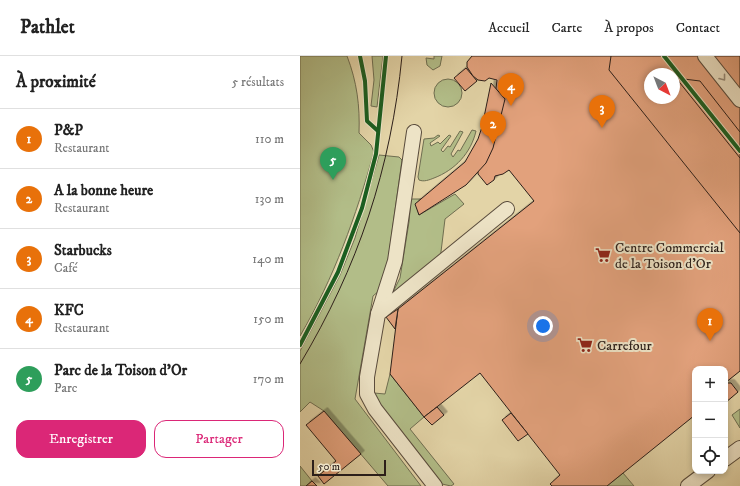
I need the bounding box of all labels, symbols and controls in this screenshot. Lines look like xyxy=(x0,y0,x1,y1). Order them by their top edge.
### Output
text: Pathlet xyxy=(20,16,75,39)
text: Accueil xyxy=(488,19,530,37)
text: Carte xyxy=(552,19,582,37)
text: À propos xyxy=(604,19,654,37)
text: Contact xyxy=(676,19,720,37)
north arrow xyxy=(644,68,680,104)
text: À proximité xyxy=(16,71,96,93)
pin: 4 xyxy=(498,73,524,106)
text: 5 résultats xyxy=(232,74,284,90)
one-way arrow xyxy=(718,74,725,81)
pin: 3 xyxy=(589,95,615,128)
pin: 2 xyxy=(480,111,506,144)
text: P&P xyxy=(54,121,83,140)
text: 1 xyxy=(27,131,31,147)
text: 110 m xyxy=(255,131,284,147)
text: Restaurant xyxy=(54,140,110,156)
pin: 5 xyxy=(320,147,346,180)
text: A la bonne heure xyxy=(54,181,153,200)
text: 2 xyxy=(26,191,32,207)
text: 130 m xyxy=(255,191,284,207)
text: Restaurant xyxy=(54,200,110,216)
place label: Centre Commercial de la Toison d'Or xyxy=(615,239,724,273)
text: Starbucks xyxy=(54,241,112,260)
supermarket icon: Centre Commercial de la Toison d'Or xyxy=(594,246,612,264)
text: 3 xyxy=(27,251,31,267)
text: 140 m xyxy=(252,251,284,267)
text: Café xyxy=(54,260,78,276)
text: KFC xyxy=(54,301,84,320)
pin: 1 xyxy=(697,308,723,341)
text: 4 xyxy=(25,311,33,327)
text: 150 m xyxy=(253,311,284,327)
your location xyxy=(533,316,553,336)
text: Restaurant xyxy=(54,320,110,336)
supermarket icon: Carrefour xyxy=(576,336,594,354)
place label: Carrefour xyxy=(597,337,652,355)
text: Parc de la Toison d'Or xyxy=(54,361,187,380)
map controls xyxy=(692,366,728,474)
button: + xyxy=(692,366,728,402)
text: 5 xyxy=(26,371,32,387)
text: 170 m xyxy=(253,371,284,387)
text: Parc xyxy=(54,380,77,396)
button: − xyxy=(692,402,728,438)
button: Enregistrer xyxy=(16,420,146,458)
button: Partager xyxy=(154,420,284,458)
button: locate xyxy=(692,438,728,474)
scale bar xyxy=(312,458,386,477)
text: 50 m xyxy=(318,460,340,474)

